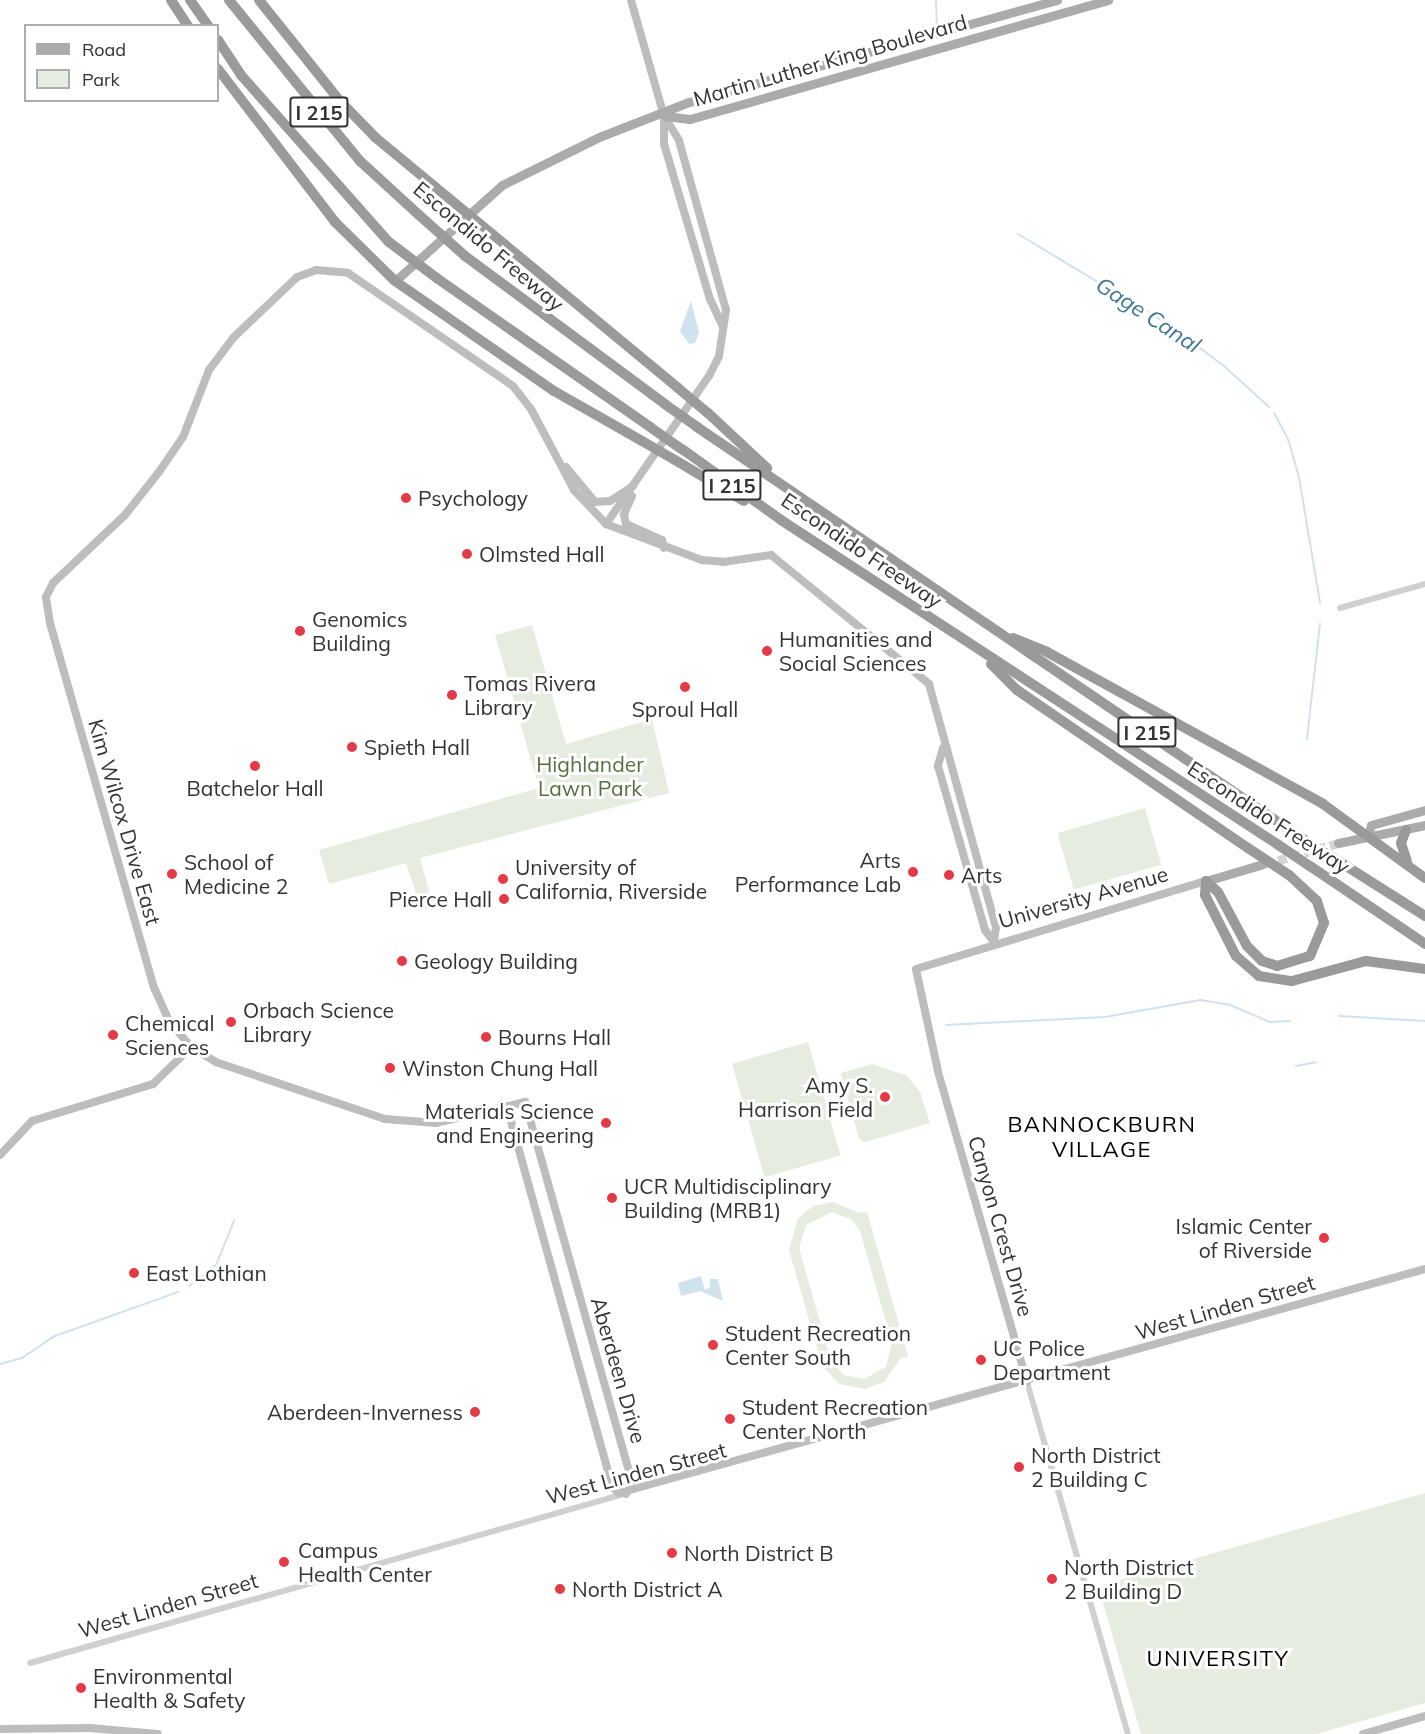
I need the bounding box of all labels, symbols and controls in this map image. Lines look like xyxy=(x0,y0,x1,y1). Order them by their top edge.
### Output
street label: Martin Luther King Boulevard xyxy=(690,9,970,111)
legend xyxy=(24,24,219,102)
text: Road xyxy=(82,38,126,61)
text: Park xyxy=(82,68,120,91)
road number: I 215 xyxy=(289,95,349,129)
street label: Escondido Freeway xyxy=(409,176,569,316)
water label: Gage Canal xyxy=(1091,271,1205,359)
road number: I 215 xyxy=(702,468,762,502)
place label: Psychology xyxy=(418,485,528,511)
street label: Escondido Freeway xyxy=(777,487,947,613)
marker: Psychology xyxy=(399,491,413,505)
place label: Olmsted Hall xyxy=(479,541,604,567)
marker: Olmsted Hall xyxy=(460,547,474,561)
place label: Genomics Building xyxy=(312,606,407,656)
marker: Genomics Building xyxy=(293,624,307,638)
place label: Humanities and Social Sciences xyxy=(779,626,933,676)
marker: Humanities and Social Sciences xyxy=(760,644,774,658)
place label: Tomas Rivera Library xyxy=(464,670,596,720)
marker: Sproul Hall xyxy=(678,680,692,694)
marker: Tomas Rivera Library xyxy=(445,688,459,702)
place label: Sproul Hall xyxy=(632,696,738,722)
road number: I 215 xyxy=(1117,715,1177,749)
street label: Kim Wilcox Drive East xyxy=(84,716,166,928)
place label: Spieth Hall xyxy=(364,734,470,760)
marker: Spieth Hall xyxy=(345,740,359,754)
park label: Highlander Lawn Park xyxy=(536,751,644,801)
street label: Escondido Freeway xyxy=(1183,755,1355,879)
marker: Batchelor Hall xyxy=(248,759,262,773)
place label: Batchelor Hall xyxy=(186,775,324,801)
place label: Arts Performance Lab xyxy=(735,847,901,897)
place label: School of Medicine 2 xyxy=(184,849,288,899)
place label: University of California, Riverside xyxy=(515,854,707,904)
street label: University Avenue xyxy=(995,861,1171,933)
place label: Arts xyxy=(961,862,1002,888)
marker: Arts Performance Lab xyxy=(906,865,920,879)
marker: School of Medicine 2 xyxy=(165,867,179,881)
marker: Arts xyxy=(942,868,956,882)
marker: University of California, Riverside xyxy=(496,872,510,886)
place label: Pierce Hall xyxy=(389,886,492,912)
marker: Pierce Hall xyxy=(497,892,511,906)
place label: Geology Building xyxy=(414,948,578,974)
marker: Geology Building xyxy=(395,954,409,968)
place label: Orbach Science Library xyxy=(243,997,394,1047)
place label: Chemical Sciences xyxy=(125,1010,214,1060)
marker: Orbach Science Library xyxy=(224,1015,238,1029)
place label: Bourns Hall xyxy=(498,1024,611,1050)
marker: Chemical Sciences xyxy=(106,1028,120,1042)
marker: Bourns Hall xyxy=(479,1030,493,1044)
place label: Winston Chung Hall xyxy=(402,1055,598,1081)
marker: Winston Chung Hall xyxy=(383,1061,397,1075)
place label: Amy S. Harrison Field xyxy=(738,1072,873,1122)
marker: Amy S. Harrison Field xyxy=(878,1090,892,1104)
place label: Materials Science and Engineering xyxy=(425,1098,594,1148)
district label: BANNOCKBURN VILLAGE xyxy=(1008,1111,1196,1162)
marker: Materials Science and Engineering xyxy=(599,1116,613,1130)
street label: Canyon Crest Drive xyxy=(963,1133,1039,1319)
place label: UCR Multidisciplinary Building (MRB1) xyxy=(624,1173,832,1223)
marker: UCR Multidisciplinary Building (MRB1) xyxy=(605,1191,619,1205)
place label: Islamic Center of Riverside xyxy=(1176,1213,1312,1263)
marker: Islamic Center of Riverside xyxy=(1317,1231,1331,1245)
place label: East Lothian xyxy=(146,1260,267,1286)
marker: East Lothian xyxy=(127,1266,141,1280)
street label: West Linden Street xyxy=(1132,1269,1318,1345)
street label: Aberdeen Drive xyxy=(586,1294,652,1446)
place label: Student Recreation Center South xyxy=(725,1320,911,1370)
place label: UC Police Department xyxy=(993,1335,1110,1385)
marker: Student Recreation Center South xyxy=(706,1338,720,1352)
marker: UC Police Department xyxy=(974,1353,988,1367)
place label: Student Recreation Center North xyxy=(742,1394,928,1444)
place label: Aberdeen-Inverness xyxy=(267,1399,463,1425)
marker: Aberdeen-Inverness xyxy=(468,1405,482,1419)
marker: Student Recreation Center North xyxy=(723,1412,737,1426)
street label: West Linden Street xyxy=(543,1437,729,1509)
place label: North District 2 Building C xyxy=(1031,1442,1161,1492)
marker: North District 2 Building C xyxy=(1012,1460,1026,1474)
place label: Campus Health Center xyxy=(298,1537,432,1587)
place label: North District B xyxy=(684,1540,833,1566)
marker: North District B xyxy=(665,1546,679,1560)
marker: Campus Health Center xyxy=(275,1553,293,1571)
place label: North District 2 Building D xyxy=(1064,1554,1194,1604)
street label: West Linden Street xyxy=(75,1567,261,1643)
marker: North District 2 Building D xyxy=(1045,1572,1059,1586)
place label: North District A xyxy=(572,1576,723,1602)
marker: North District A xyxy=(553,1582,567,1596)
district label: UNIVERSITY xyxy=(1147,1646,1289,1672)
place label: Environmental Health & Safety xyxy=(93,1663,245,1713)
marker: Environmental Health & Safety xyxy=(74,1681,88,1695)

